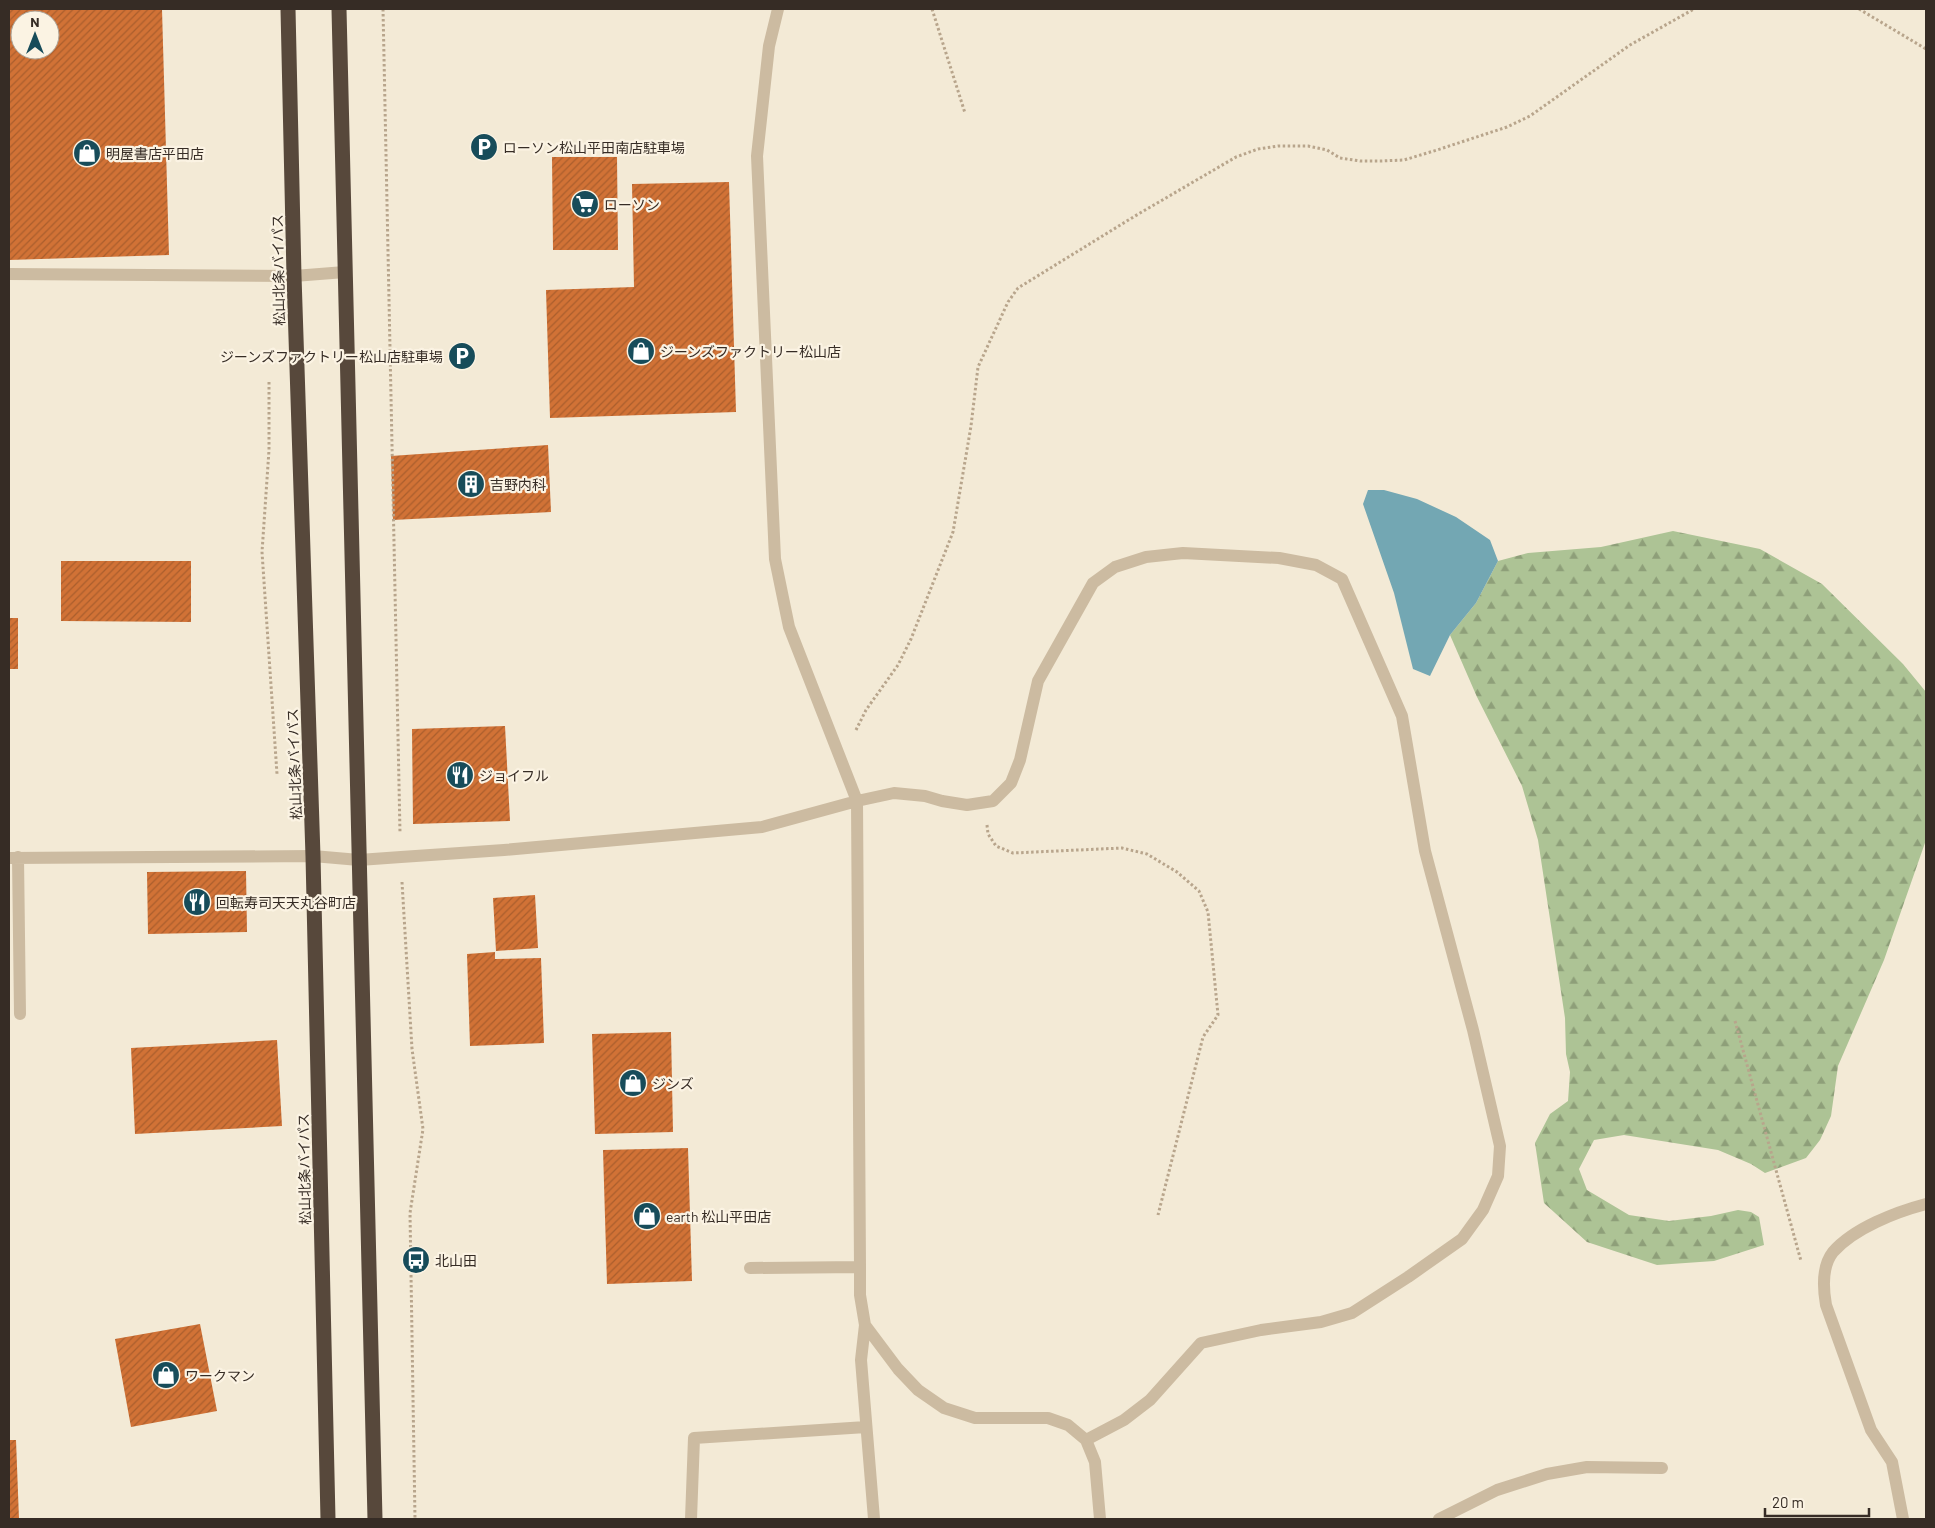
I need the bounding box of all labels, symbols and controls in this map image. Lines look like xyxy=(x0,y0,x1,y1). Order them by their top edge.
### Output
north arrow xyxy=(10,10,60,60)
text: N xyxy=(30,13,40,30)
parking icon: ローソン松山平田南店駐車場 xyxy=(469,132,499,162)
shop icon: 明屋書店平田店 xyxy=(72,138,102,168)
place label: ローソン松山平田南店駐車場 xyxy=(503,139,685,156)
place label: 明屋書店平田店 xyxy=(106,145,204,162)
supermarket icon: ローソン xyxy=(570,189,600,219)
place label: ローソン xyxy=(604,196,660,213)
street label: 松山北条バイパス xyxy=(269,214,287,326)
shop icon: ジーンズファクトリー松山店 xyxy=(626,336,656,366)
parking icon: ジーンズファクトリー松山店駐車場 xyxy=(447,341,477,371)
place label: ジーンズファクトリー松山店 xyxy=(660,343,841,360)
place label: ジーンズファクトリー松山店駐車場 xyxy=(220,348,443,365)
building icon: 吉野内科 xyxy=(456,469,486,499)
place label: 吉野内科 xyxy=(490,476,546,493)
street label: 松山北条バイパス xyxy=(284,708,304,820)
restaurant icon: ジョイフル xyxy=(445,760,475,790)
place label: ジョイフル xyxy=(479,767,549,784)
restaurant icon: 回転寿司天天丸谷町店 xyxy=(182,887,212,917)
place label: 回転寿司天天丸谷町店 xyxy=(216,894,356,911)
shop icon: ジンズ xyxy=(618,1068,648,1098)
place label: ジンズ xyxy=(652,1075,694,1092)
street label: 松山北条バイパス xyxy=(295,1113,313,1225)
shop icon: earth 松山平田店 xyxy=(632,1201,662,1231)
place label: earth 松山平田店 xyxy=(666,1208,771,1225)
bus stop icon: 北山田 xyxy=(401,1245,431,1275)
place label: 北山田 xyxy=(435,1252,477,1269)
shop icon: ワークマン xyxy=(151,1360,181,1390)
place label: ワークマン xyxy=(185,1367,255,1384)
scale bar xyxy=(1765,1486,1869,1518)
text: 20 m xyxy=(1772,1493,1804,1511)

